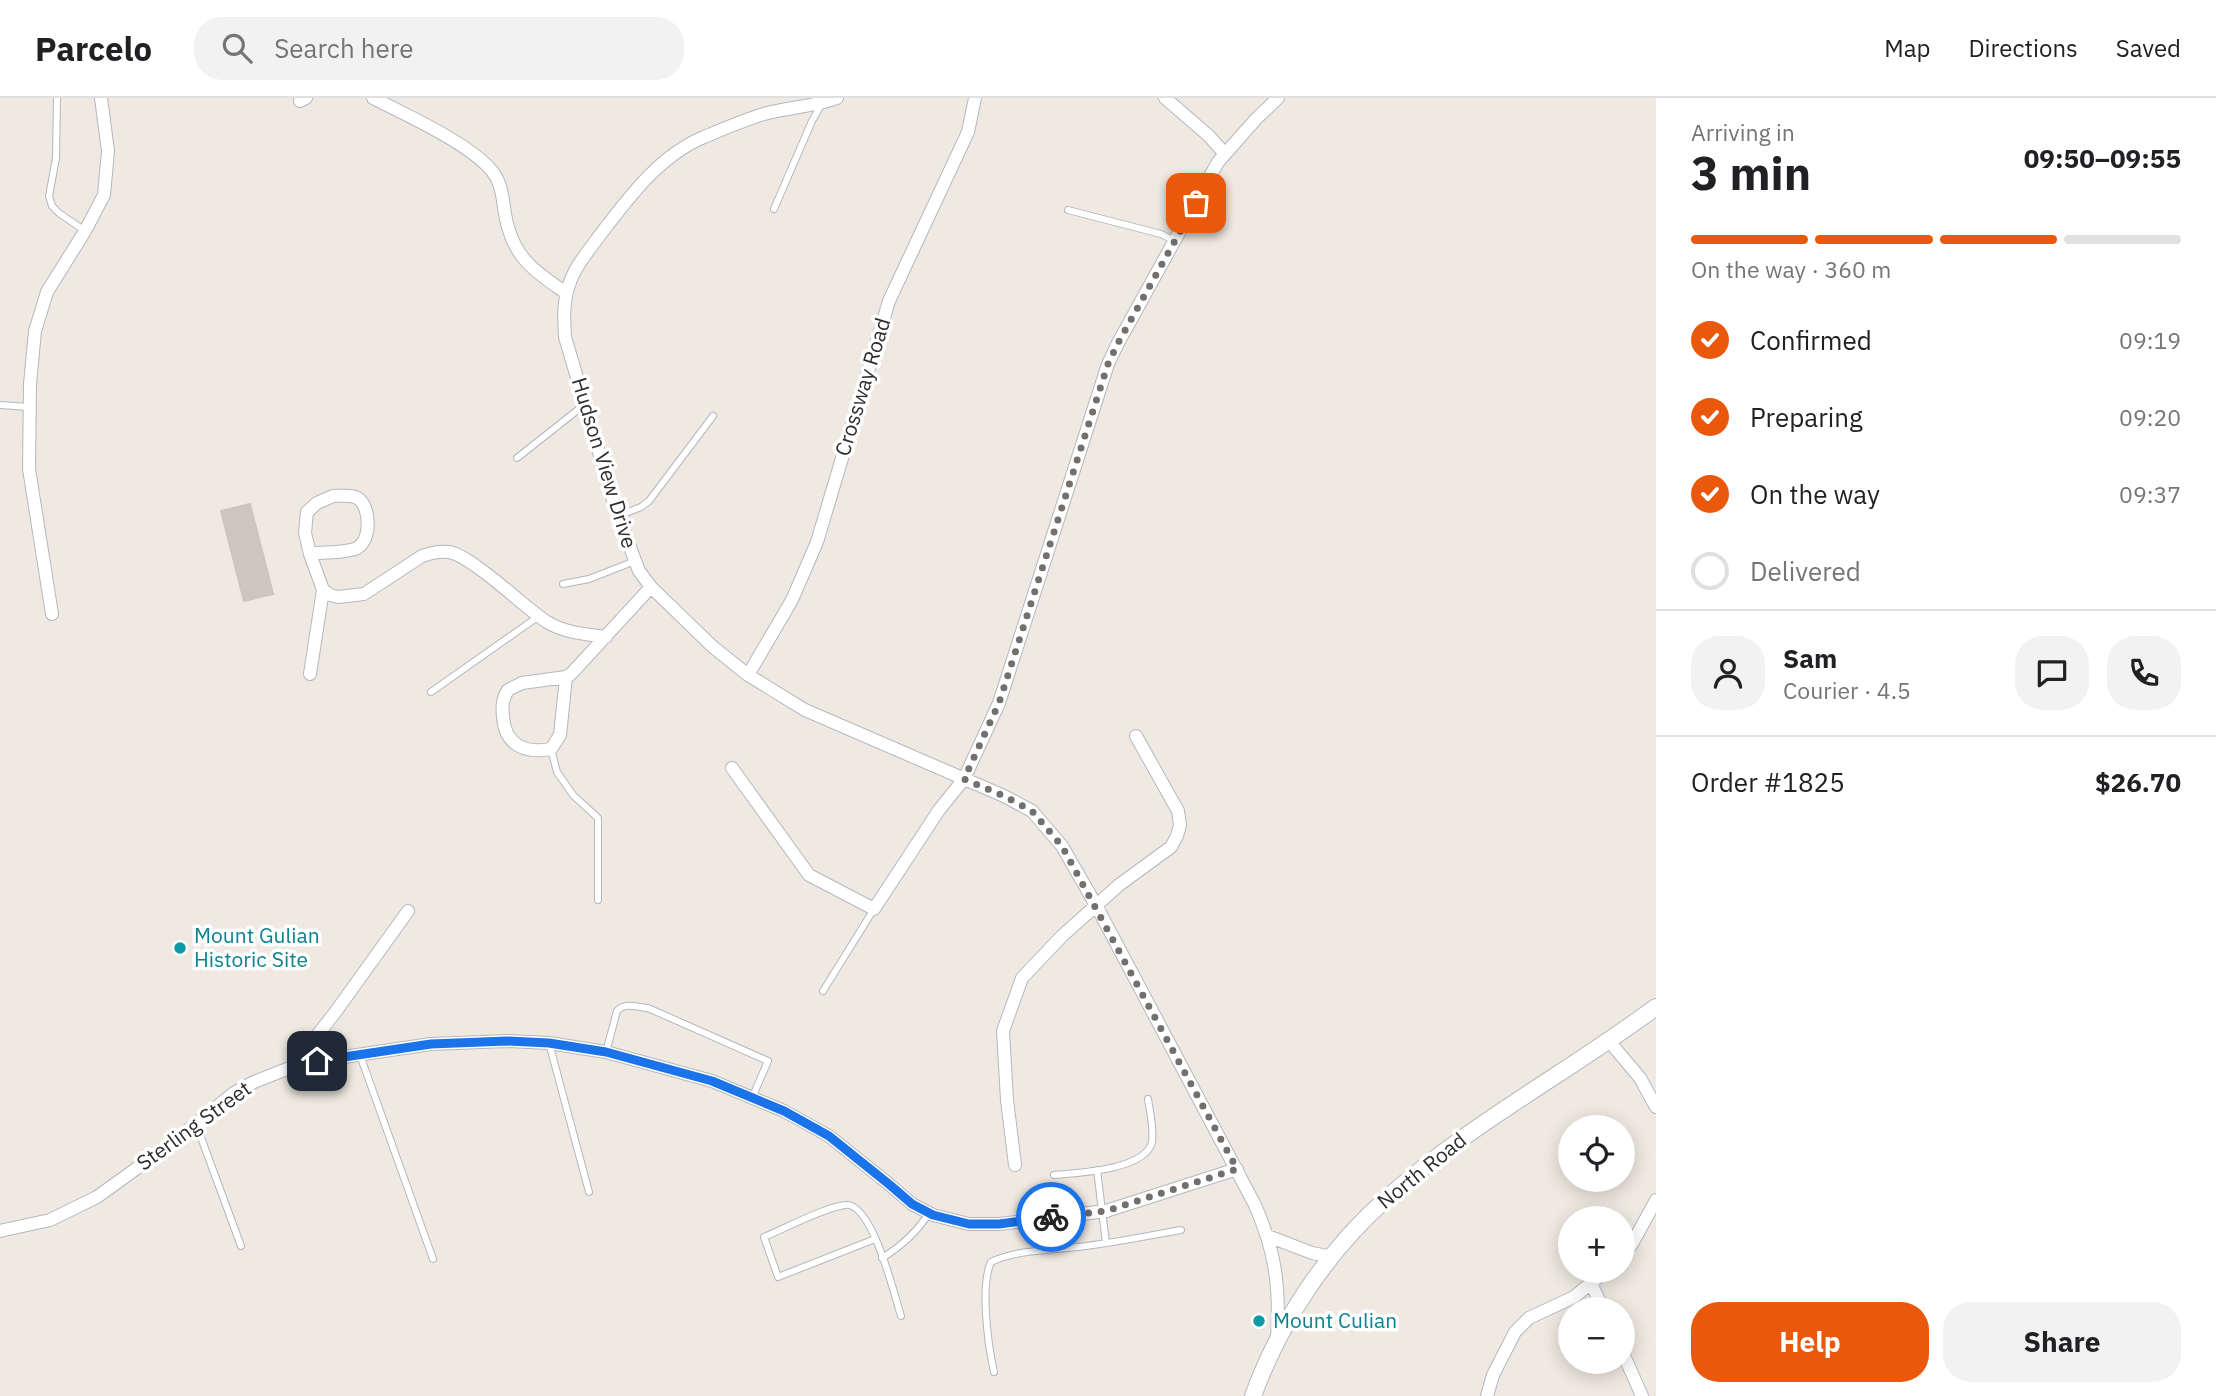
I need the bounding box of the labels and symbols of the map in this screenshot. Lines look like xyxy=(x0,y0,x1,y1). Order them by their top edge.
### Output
pin xyxy=(1166,173,1226,233)
street label: Crossway Road xyxy=(828,314,896,459)
street label: Hudson View Drive xyxy=(566,374,644,551)
place label: Mount Gulian Historic Site xyxy=(194,921,320,973)
marker: Mount Gulian Historic Site xyxy=(172,940,188,956)
pin xyxy=(287,1031,347,1091)
street label: Sterling Street xyxy=(130,1074,256,1176)
street label: North Road xyxy=(1371,1126,1472,1215)
courier xyxy=(1016,1182,1086,1252)
place label: Mount Culian xyxy=(1273,1306,1397,1334)
marker: Mount Culian xyxy=(1251,1313,1267,1329)

